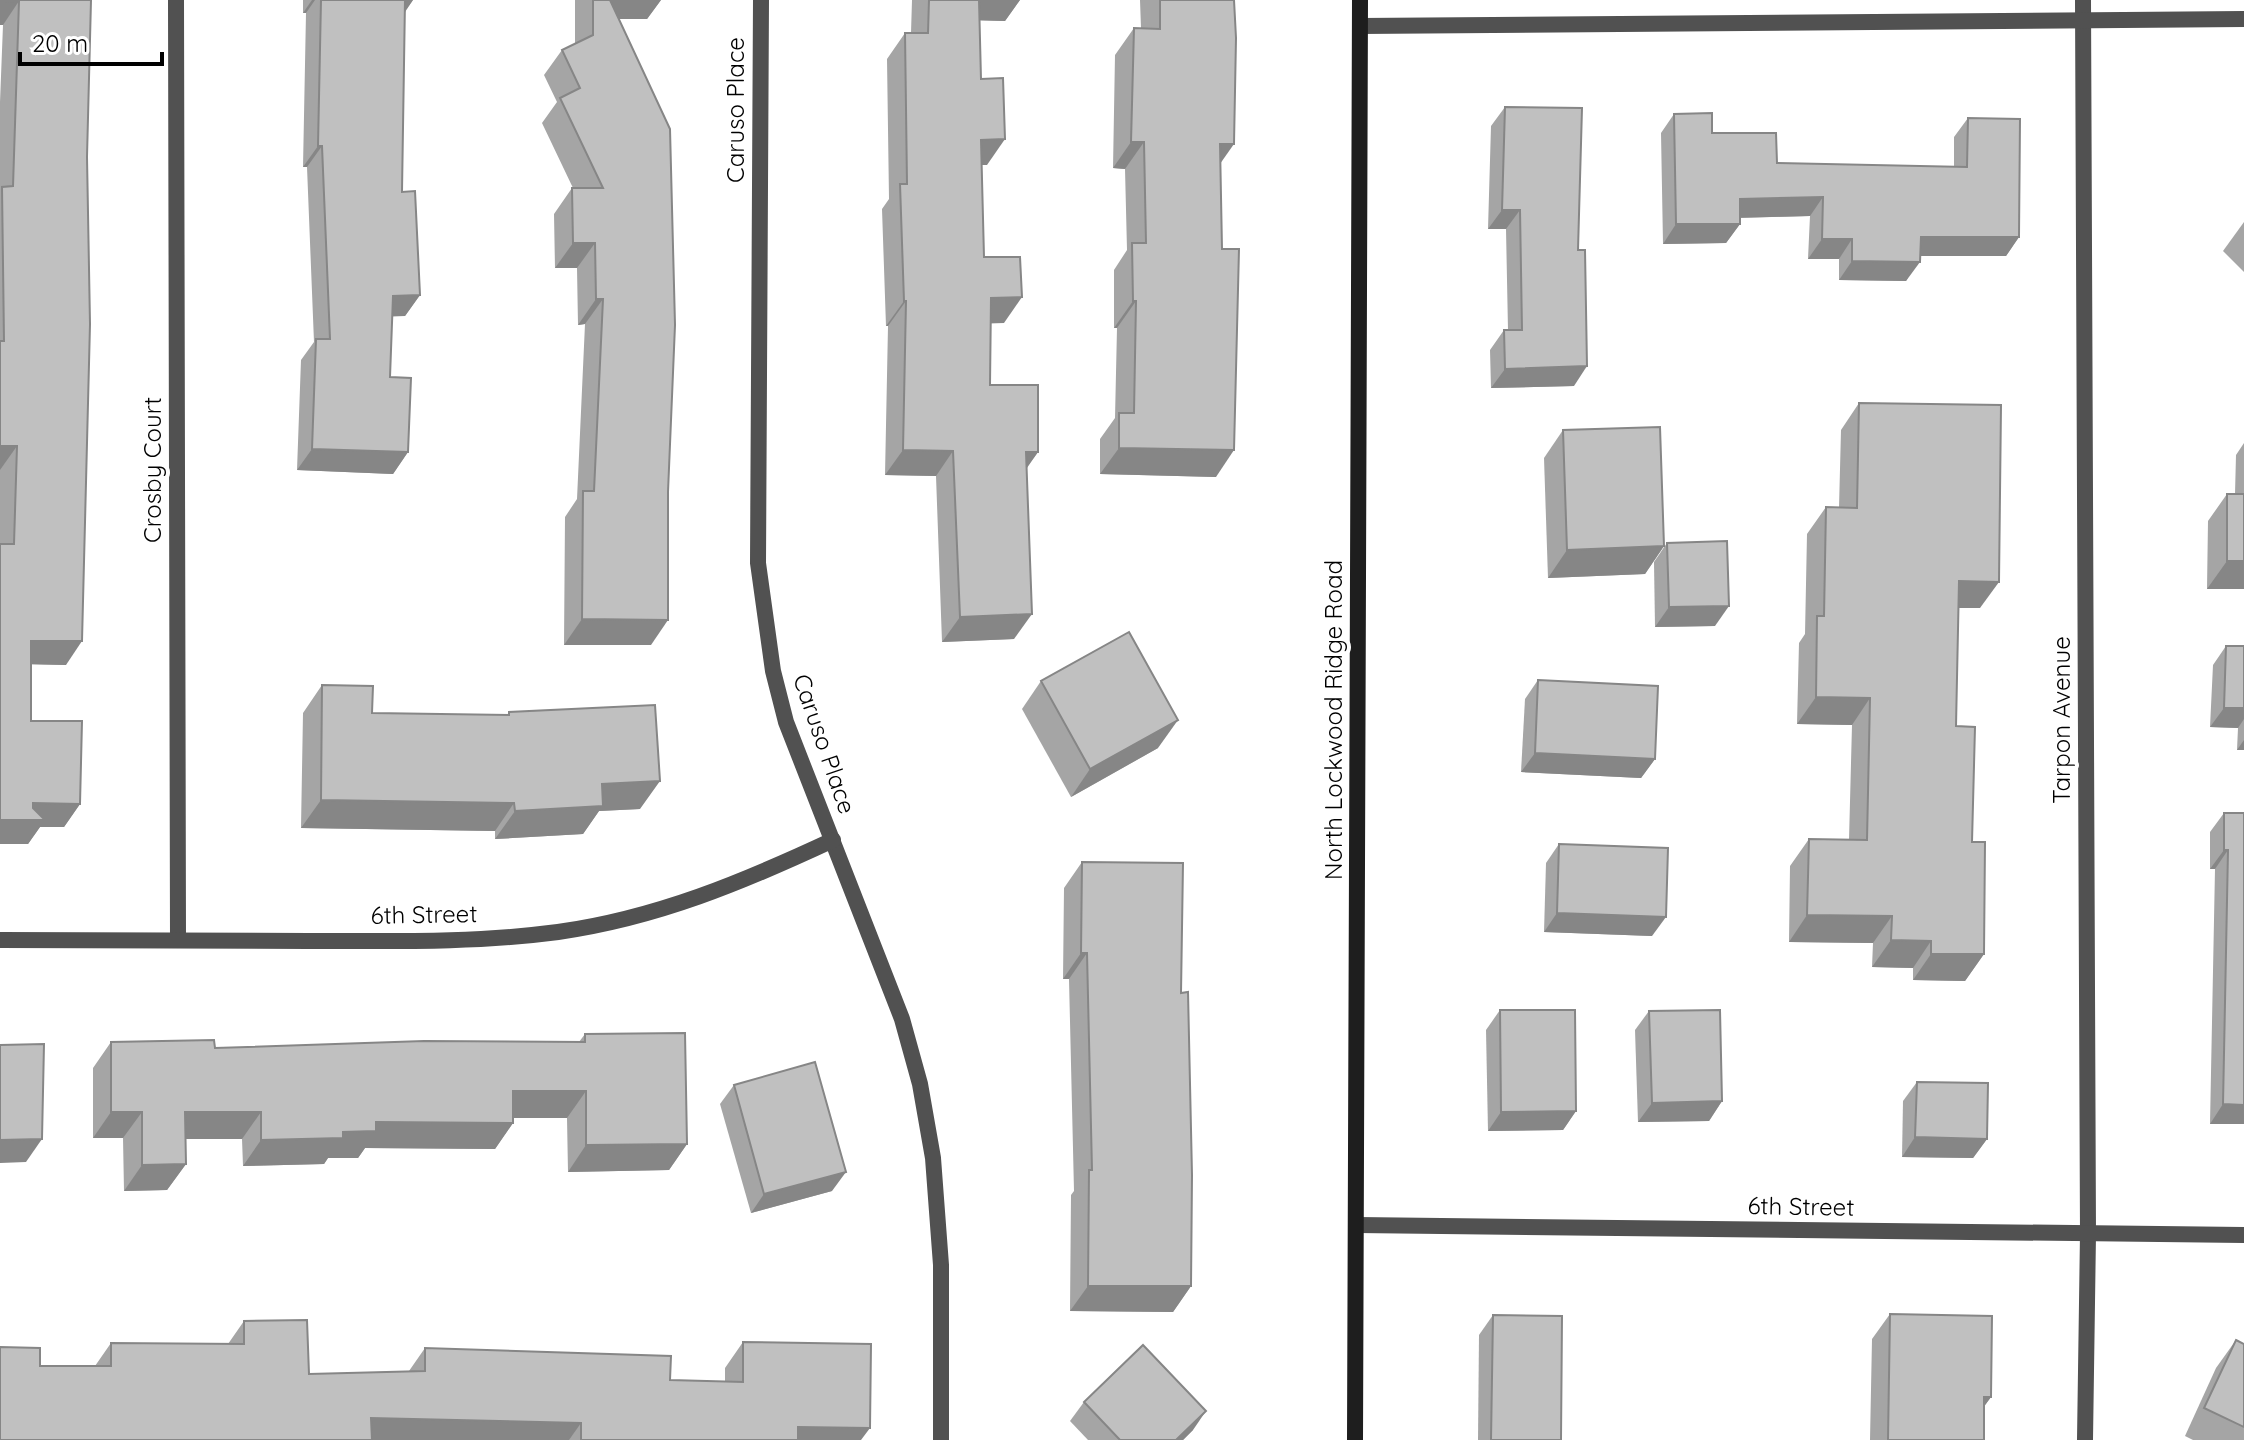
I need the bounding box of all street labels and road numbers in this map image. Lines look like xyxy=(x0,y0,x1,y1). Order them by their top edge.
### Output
street label: Caruso Place xyxy=(720,37,750,183)
street label: Crosby Court xyxy=(137,397,167,543)
street label: North Lockwood Ridge Road xyxy=(1318,560,1348,880)
street label: Tarpon Avenue xyxy=(2046,636,2076,804)
street label: Caruso Place xyxy=(787,670,863,817)
street label: 6th Street xyxy=(370,898,478,930)
street label: 6th Street xyxy=(1747,1190,1855,1222)

